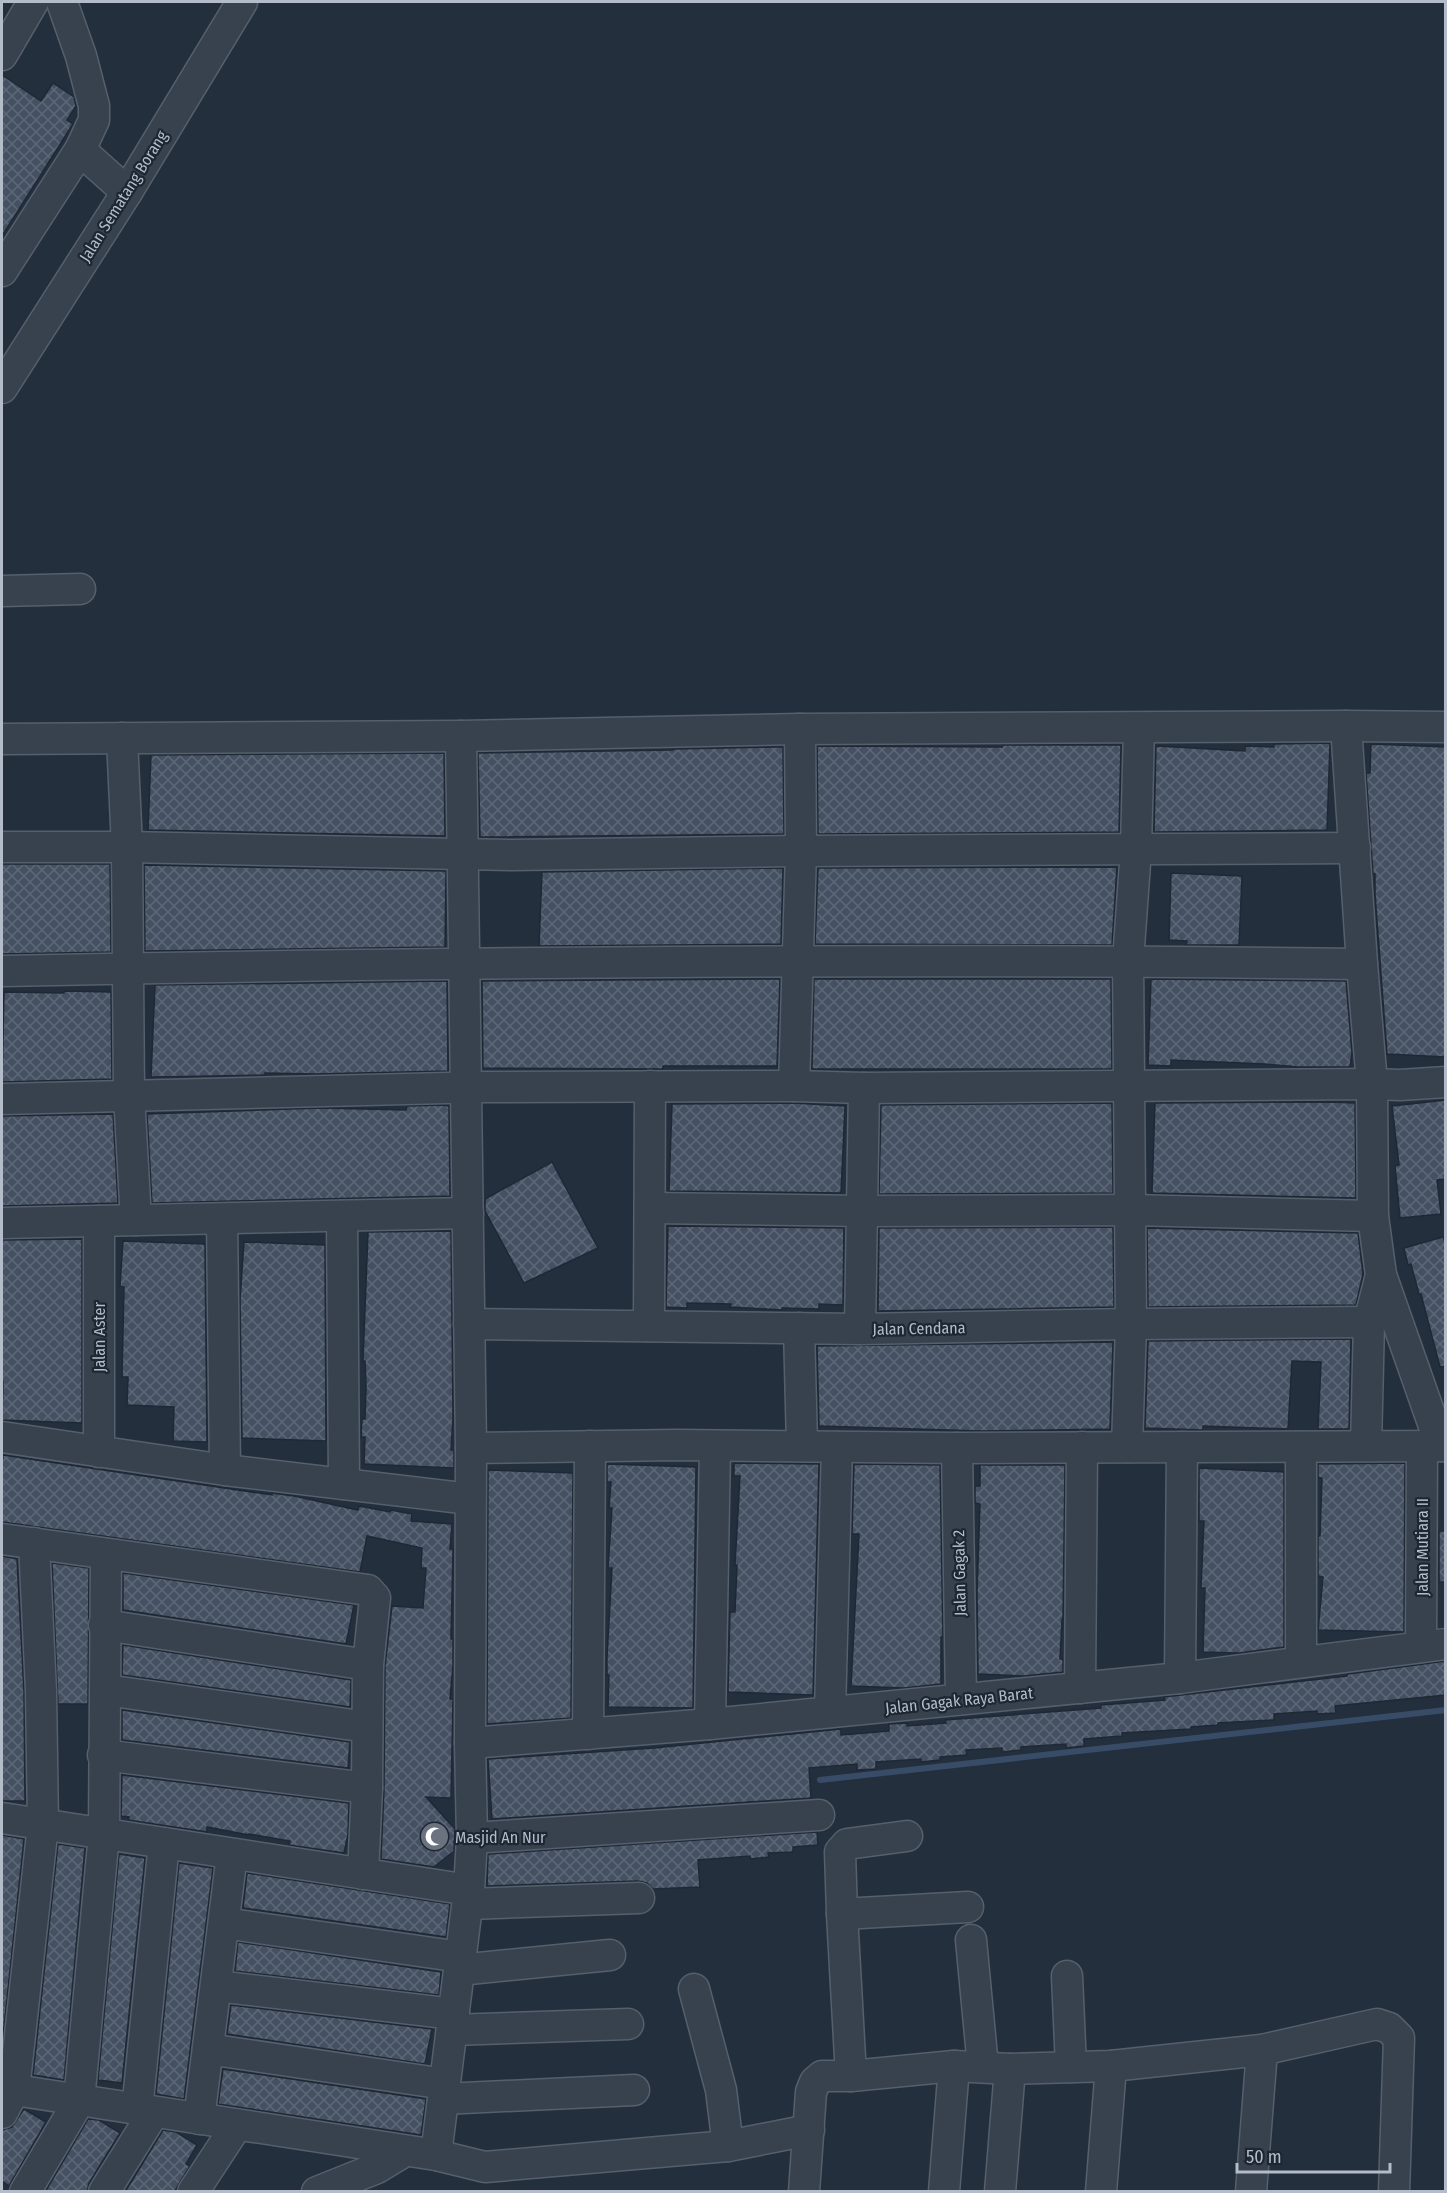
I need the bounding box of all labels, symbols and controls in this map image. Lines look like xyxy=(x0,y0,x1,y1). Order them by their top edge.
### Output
street label: Jalan Sematang Borang xyxy=(75,127,172,265)
street label: Jalan Aster xyxy=(90,1302,109,1372)
street label: Jalan Cendana xyxy=(872,1318,966,1339)
street label: Jalan Mutiara II xyxy=(1413,1498,1432,1596)
street label: Jalan Gagak 2 xyxy=(949,1530,970,1616)
street label: Jalan Gagak Raya Barat xyxy=(884,1683,1035,1718)
mosque icon: Masjid An Nur xyxy=(418,1821,450,1853)
place label: Masjid An Nur xyxy=(455,1828,546,1847)
scale bar xyxy=(1237,2136,1390,2174)
text: 50 m xyxy=(1246,2146,1282,2168)

